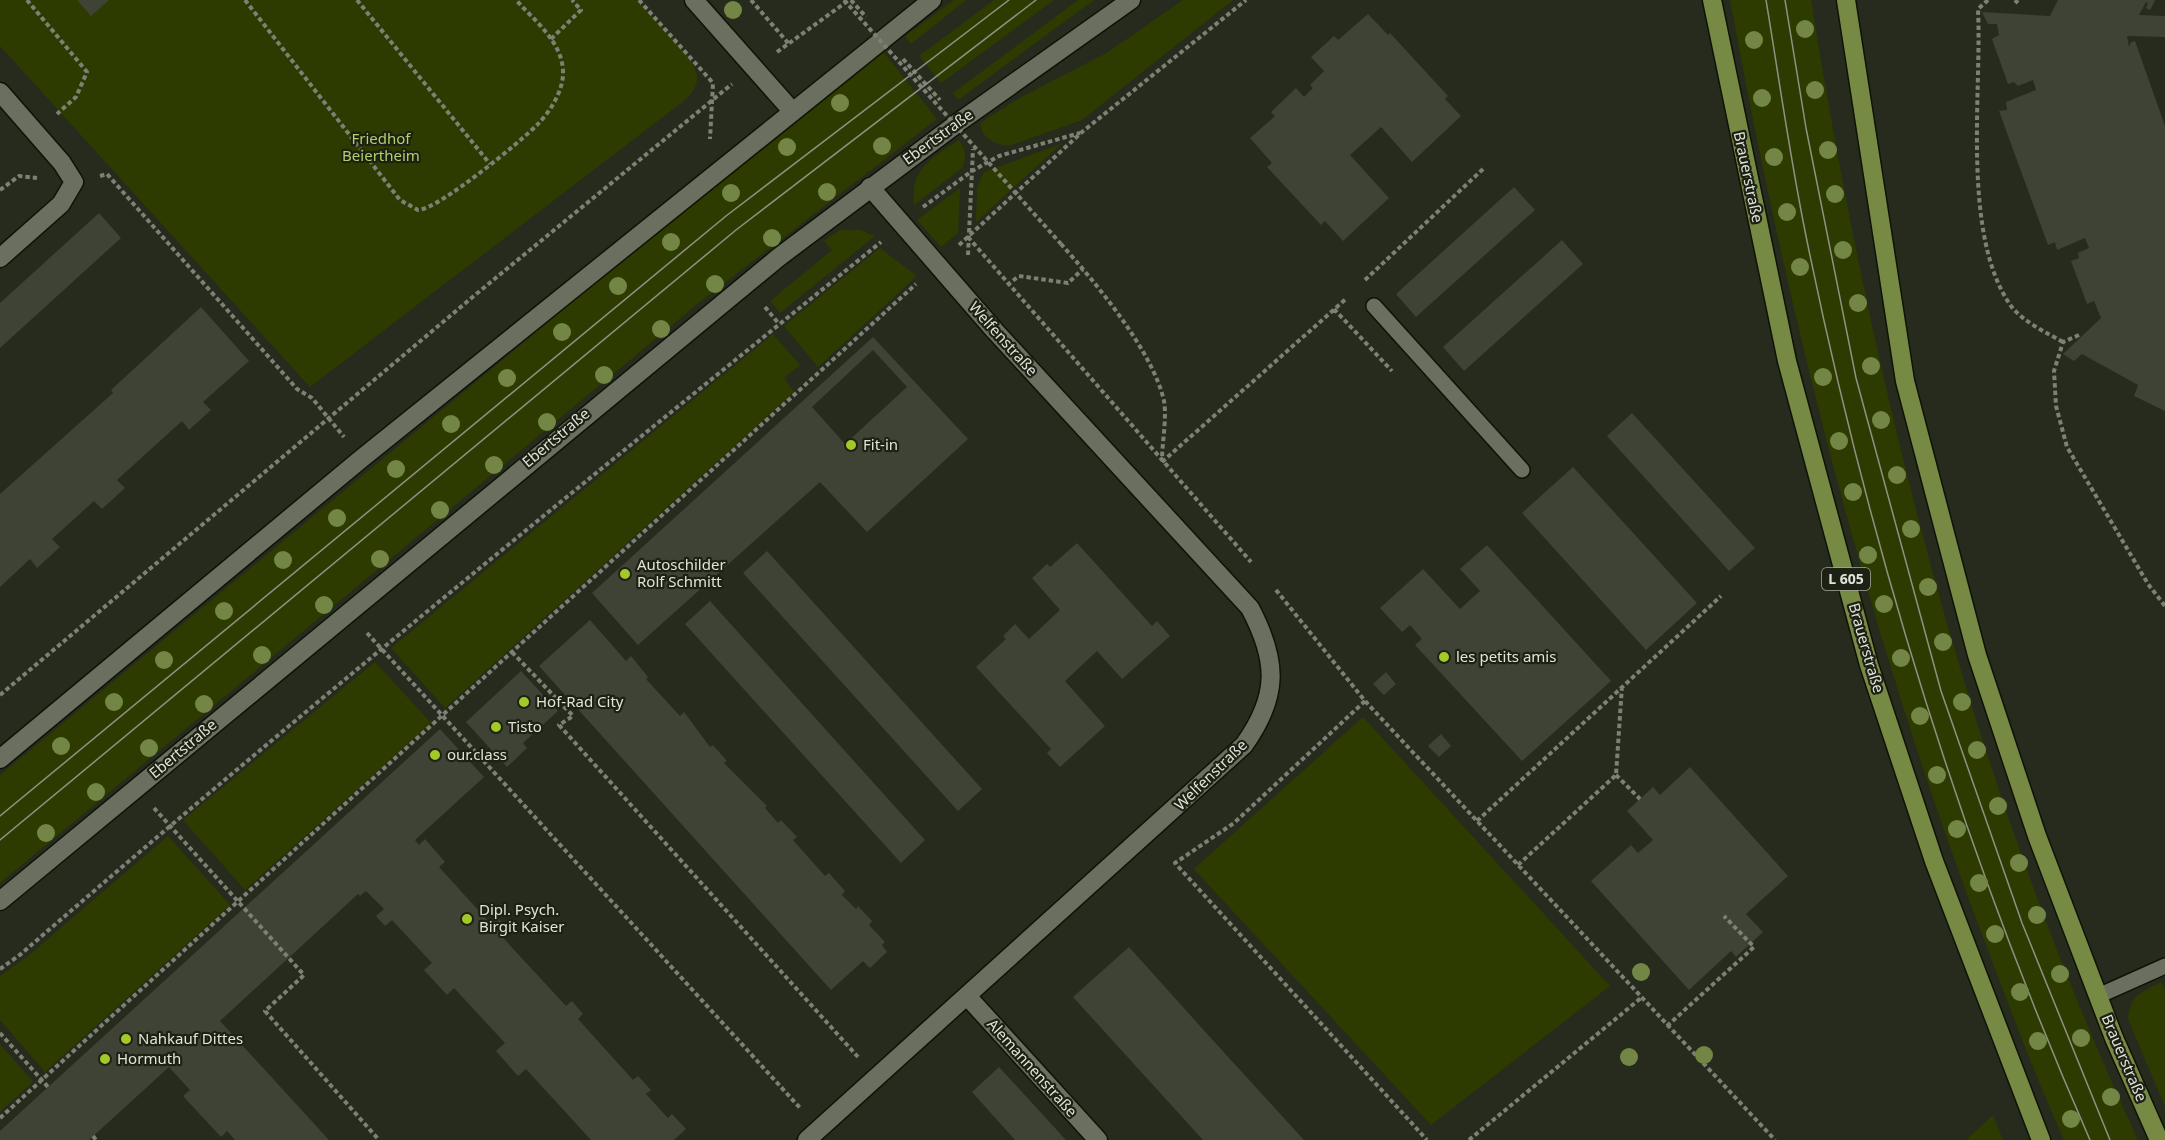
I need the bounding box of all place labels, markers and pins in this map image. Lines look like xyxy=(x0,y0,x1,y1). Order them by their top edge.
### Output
place label: Fit-in xyxy=(863,434,898,454)
marker: Fit-in xyxy=(844,438,858,452)
place label: Autoschilder Rolf Schmitt xyxy=(637,554,726,591)
marker: Autoschilder Rolf Schmitt xyxy=(618,567,632,581)
place label: les petits amis xyxy=(1456,646,1556,666)
marker: les petits amis xyxy=(1437,650,1451,664)
place label: Hof-Rad City xyxy=(536,691,624,711)
marker: Hof-Rad City xyxy=(517,695,531,709)
place label: Tisto xyxy=(508,716,542,736)
marker: Tisto xyxy=(489,720,503,734)
place label: our.class xyxy=(447,744,507,764)
marker: our.class xyxy=(428,748,442,762)
place label: Dipl. Psych. Birgit Kaiser xyxy=(479,899,565,936)
marker: Dipl. Psych. Birgit Kaiser xyxy=(460,912,474,926)
place label: Nahkauf Dittes xyxy=(138,1028,243,1048)
marker: Nahkauf Dittes xyxy=(119,1032,133,1046)
place label: Hormuth xyxy=(117,1048,181,1068)
marker: Hormuth xyxy=(98,1052,112,1066)

